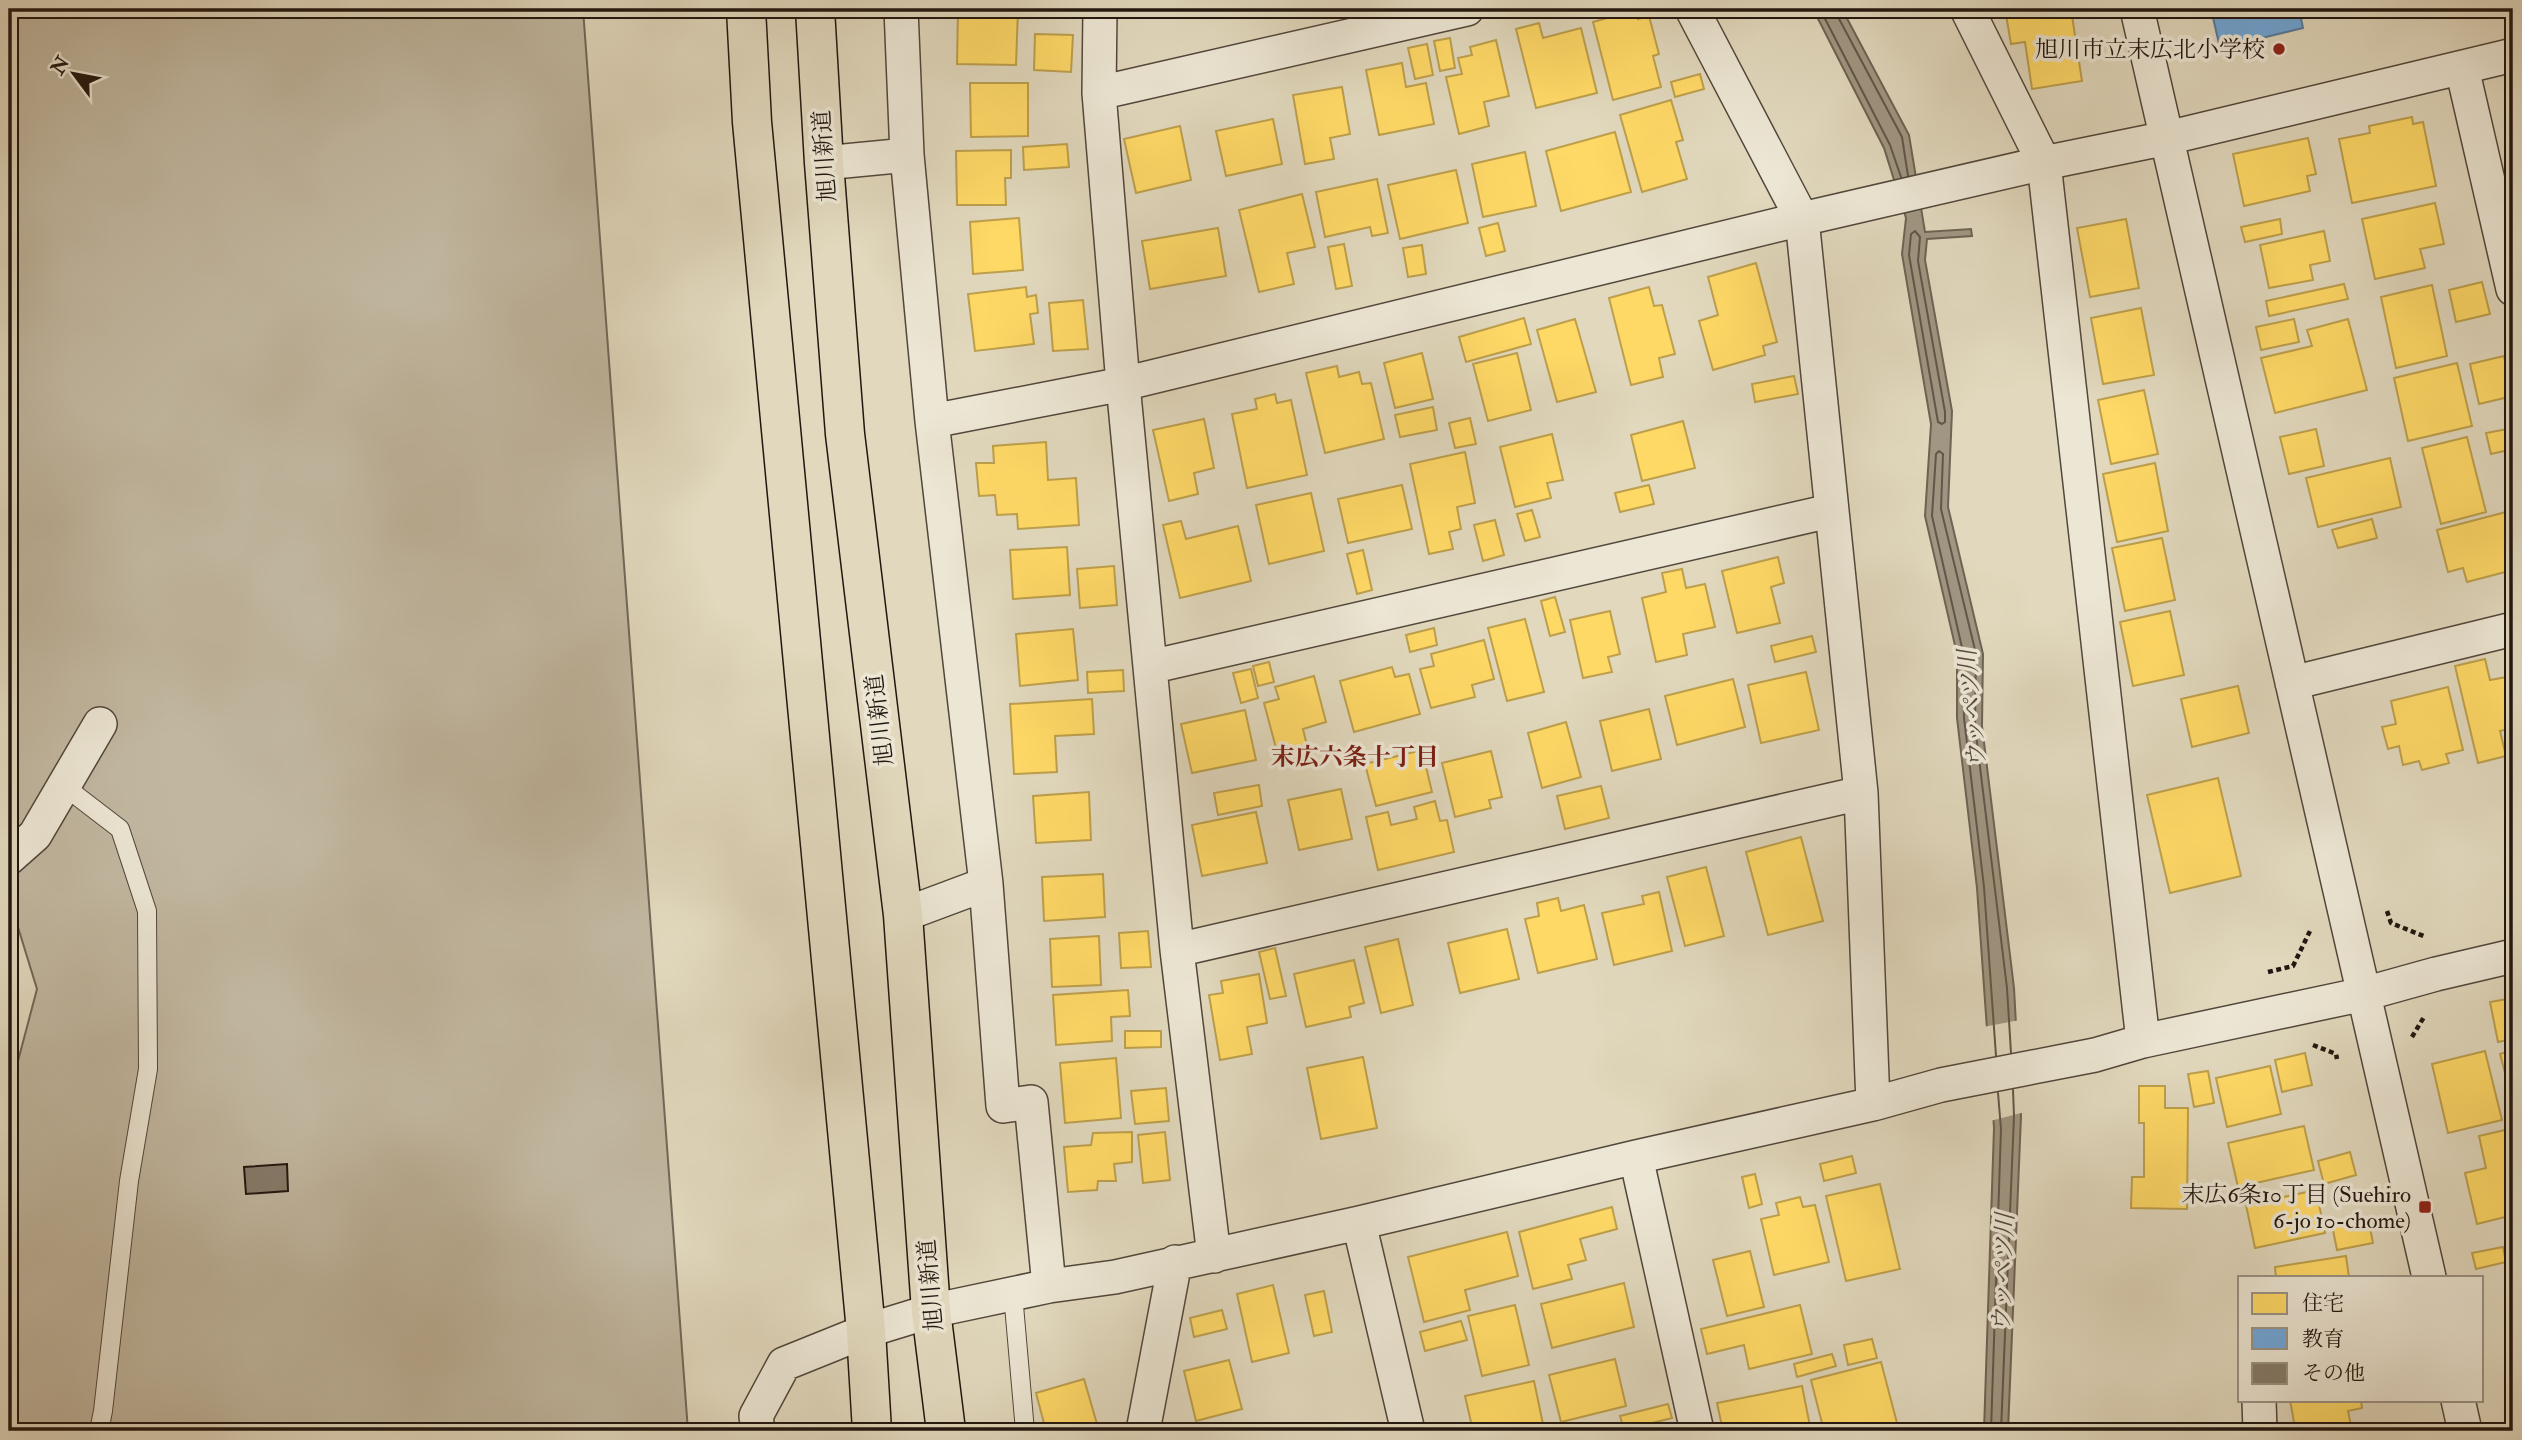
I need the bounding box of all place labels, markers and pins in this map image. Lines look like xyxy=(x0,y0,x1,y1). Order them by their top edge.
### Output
place label: 旭川市立末広北小学校 xyxy=(2035,35,2265,64)
marker: 旭川市立末広北小学校 xyxy=(2271,41,2287,57)
place label: 末広6条10丁目 (Suehiro 6-jo 10-chome) xyxy=(2181,1180,2411,1235)
marker: 末広6条10丁目 (Suehiro 6-jo 10-chome) xyxy=(2417,1199,2433,1215)

